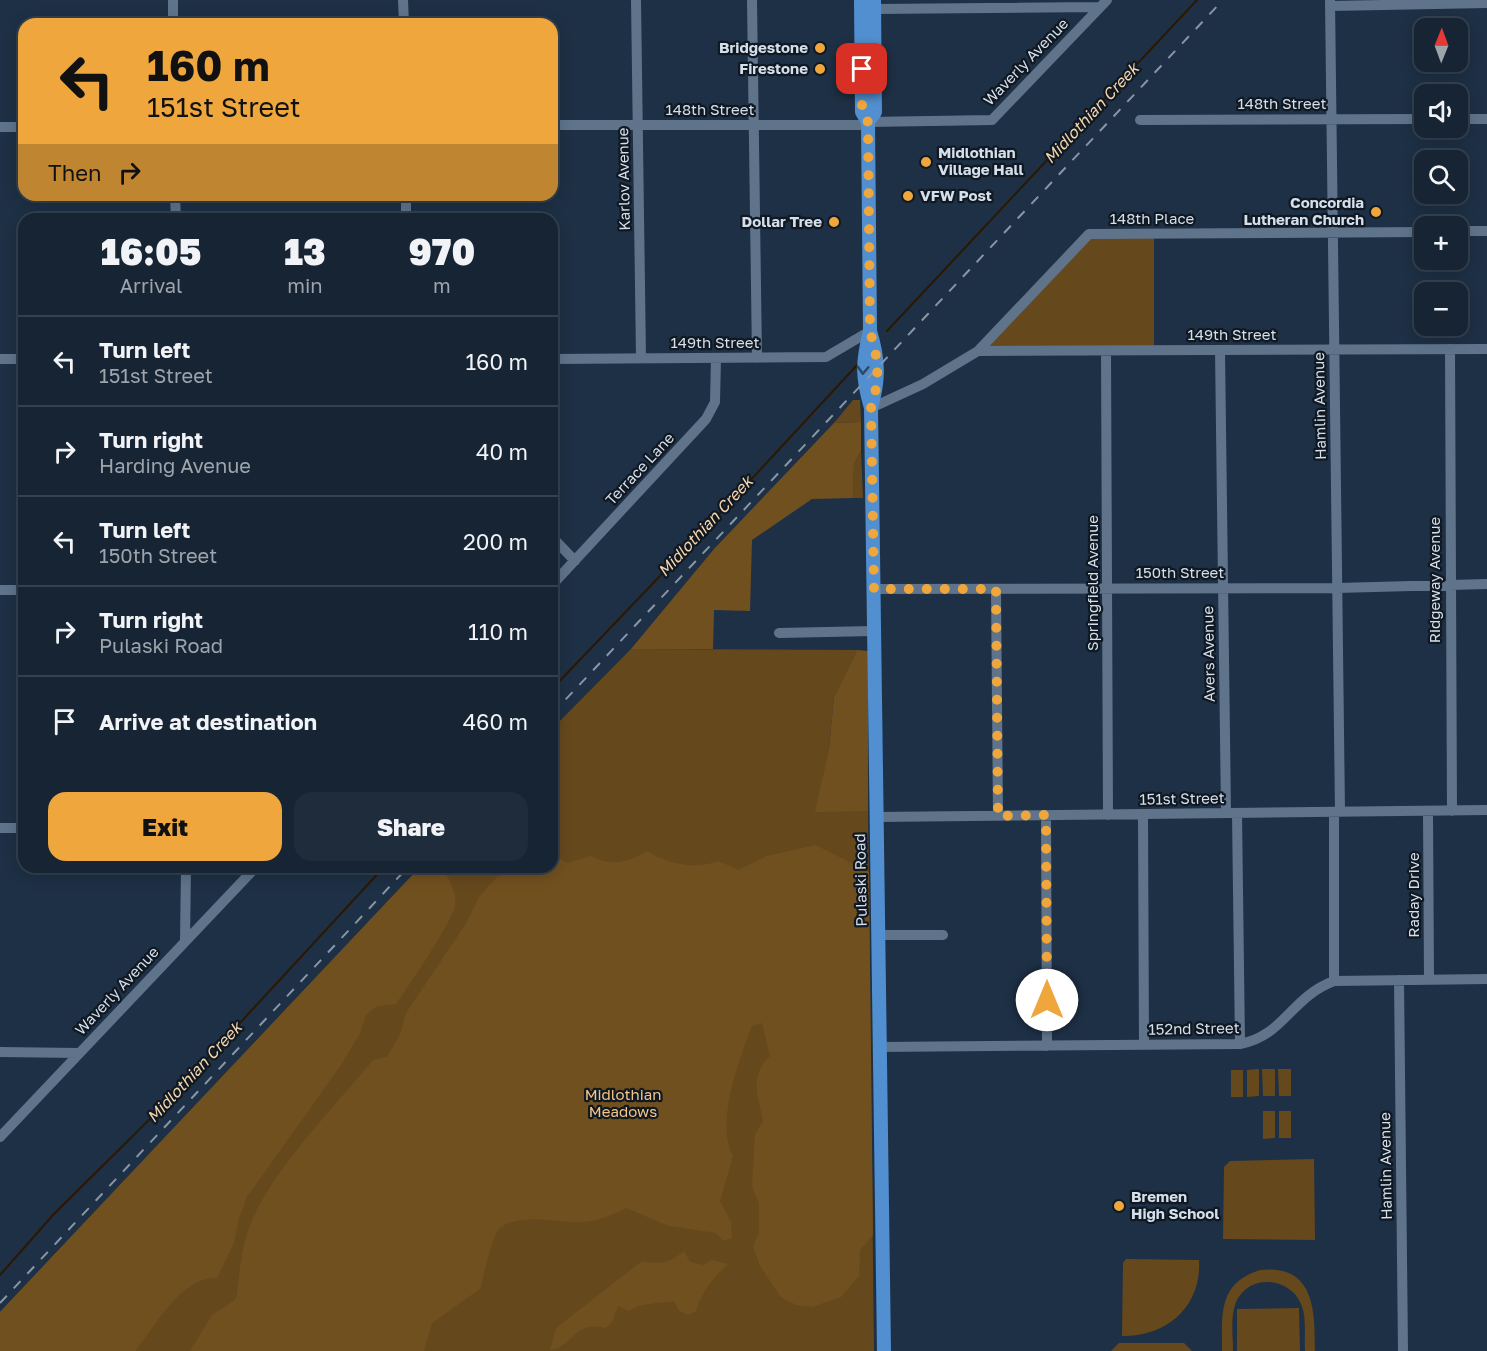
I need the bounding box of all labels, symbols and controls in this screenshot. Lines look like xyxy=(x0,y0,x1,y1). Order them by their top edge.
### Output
street label: Waverly Avenue xyxy=(979,14,1072,109)
north arrow xyxy=(1414,18,1468,72)
map controls xyxy=(1414,18,1468,336)
place label: Bridgestone xyxy=(719,38,808,56)
text: 160 m xyxy=(147,40,270,90)
marker: Bridgestone xyxy=(813,41,827,55)
icon: left xyxy=(48,42,126,120)
pin xyxy=(836,43,887,94)
icon: arrive xyxy=(845,52,878,85)
water label: Midlothian Creek xyxy=(1039,57,1144,168)
place label: Firestone xyxy=(739,59,808,77)
marker: Firestone xyxy=(813,62,827,76)
button: sound xyxy=(1414,84,1468,138)
text: 151st Street xyxy=(147,91,301,123)
street label: 148th Street xyxy=(1238,94,1326,112)
street label: 148th Street xyxy=(666,100,754,118)
street label: Karlov Avenue xyxy=(613,127,633,231)
place label: Midlothian Village Hall xyxy=(938,143,1024,178)
button: search xyxy=(1414,150,1468,204)
marker: Midlothian Village Hall xyxy=(919,155,933,169)
icon: right xyxy=(113,156,146,189)
text: Then xyxy=(48,159,101,186)
place label: VFW Post xyxy=(920,186,992,204)
marker: VFW Post xyxy=(901,189,915,203)
place label: Concordia Lutheran Church xyxy=(1244,193,1364,228)
marker: Concordia Lutheran Church xyxy=(1369,205,1383,219)
street label: 148th Place xyxy=(1110,209,1195,227)
place label: Dollar Tree xyxy=(741,212,822,230)
marker: Dollar Tree xyxy=(827,215,841,229)
button: + xyxy=(1414,216,1468,270)
text: 16:05 xyxy=(101,230,201,273)
text: 13 xyxy=(284,230,326,273)
text: 970 xyxy=(408,230,475,273)
text: Arrival xyxy=(120,273,182,297)
text: min xyxy=(287,273,323,297)
text: m xyxy=(433,273,451,297)
button: − xyxy=(1414,282,1468,336)
street label: 149th Street xyxy=(1188,325,1276,343)
street label: 149th Street xyxy=(671,333,759,351)
text: Turn left xyxy=(99,336,190,363)
icon: left xyxy=(48,345,81,378)
text: 160 m xyxy=(465,348,528,375)
street label: Hamlin Avenue xyxy=(1309,352,1329,460)
text: 151st Street xyxy=(99,363,213,387)
one-way arrow xyxy=(857,366,869,375)
text: Turn right xyxy=(99,426,203,453)
street label: Terrace Lane xyxy=(601,428,678,508)
icon: right xyxy=(48,435,81,468)
text: 40 m xyxy=(476,438,528,465)
text: Harding Avenue xyxy=(99,453,251,477)
water label: Midlothian Creek xyxy=(653,470,758,581)
street label: Springfield Avenue xyxy=(1083,515,1101,651)
text: Turn left xyxy=(99,516,190,543)
street label: Ridgeway Avenue xyxy=(1425,517,1443,643)
icon: left xyxy=(48,525,81,558)
text: 200 m xyxy=(463,528,528,555)
text: 150th Street xyxy=(99,543,217,567)
street label: 150th Street xyxy=(1136,563,1224,581)
street label: Avers Avenue xyxy=(1198,605,1218,702)
text: Turn right xyxy=(99,606,203,633)
icon: right xyxy=(48,615,81,648)
text: 110 m xyxy=(468,618,528,645)
text: Pulaski Road xyxy=(99,633,223,657)
icon: arrive xyxy=(48,705,81,738)
text: Arrive at destination xyxy=(99,708,317,735)
text: 460 m xyxy=(463,708,528,735)
street label: 151st Street xyxy=(1139,788,1225,808)
button: Exit xyxy=(48,792,282,861)
button: Share xyxy=(294,792,528,861)
street label: Pulaski Road xyxy=(850,833,870,927)
street label: Raday Drive xyxy=(1404,852,1422,938)
street label: Waverly Avenue xyxy=(71,942,162,1038)
position arrow xyxy=(1015,968,1079,1032)
water label: Midlothian Creek xyxy=(142,1016,247,1127)
street label: 152nd Street xyxy=(1148,1018,1240,1038)
park label: Midlothian Meadows xyxy=(585,1085,661,1120)
street label: Hamlin Avenue xyxy=(1375,1112,1395,1220)
place label: Bremen High School xyxy=(1131,1187,1219,1222)
marker: Bremen High School xyxy=(1112,1199,1126,1213)

